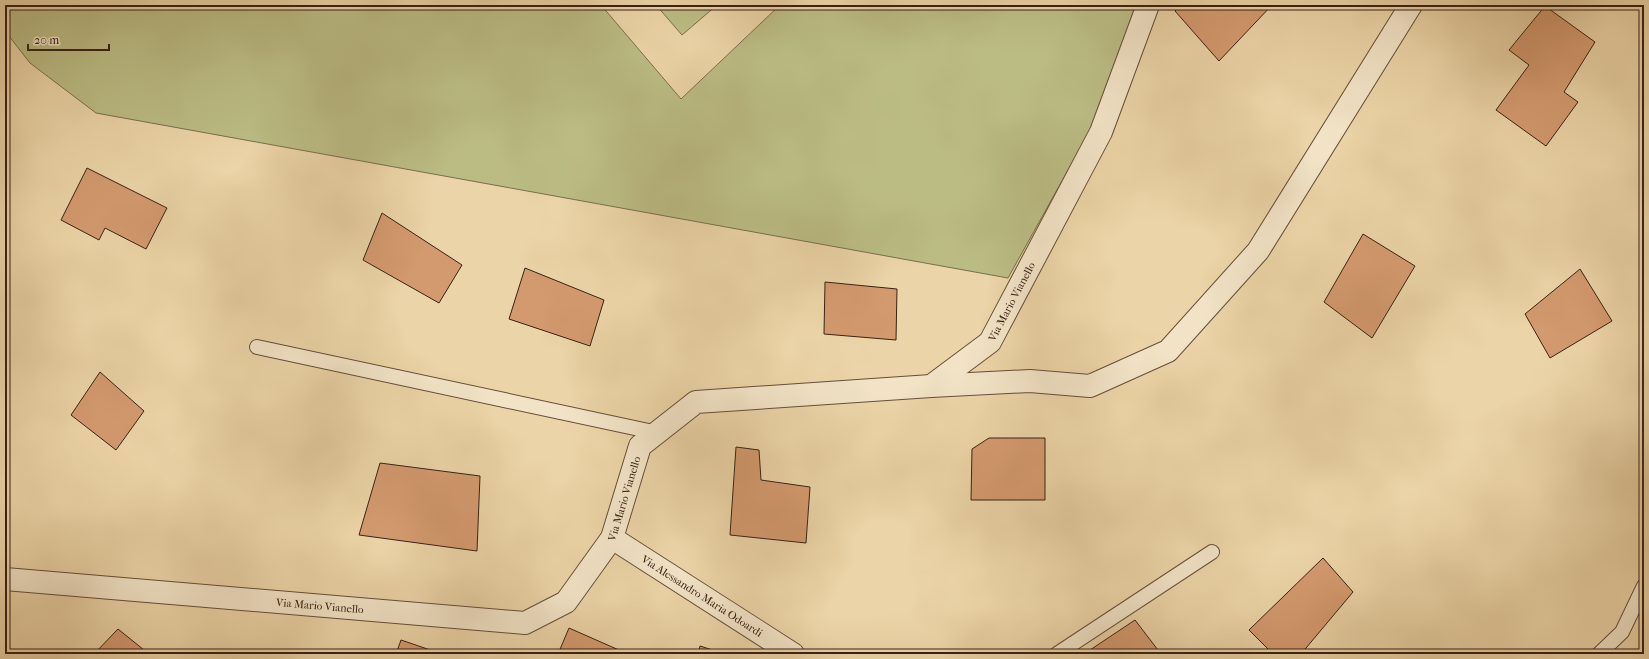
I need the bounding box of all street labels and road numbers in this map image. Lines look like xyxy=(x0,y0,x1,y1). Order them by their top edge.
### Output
street label: Via Mario Vianello xyxy=(985,259,1038,344)
street label: Via Mario Vianello xyxy=(605,454,643,543)
street label: Via Alessandro Maria Odoardi xyxy=(638,552,766,640)
street label: Via Mario Vianello xyxy=(275,595,365,616)

